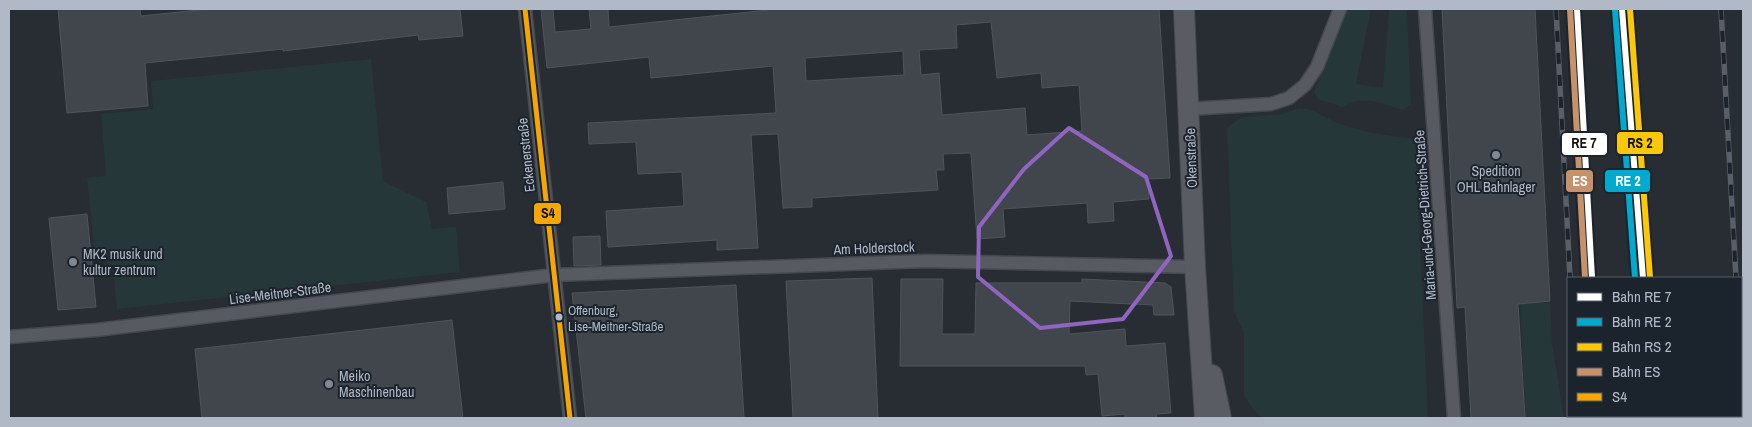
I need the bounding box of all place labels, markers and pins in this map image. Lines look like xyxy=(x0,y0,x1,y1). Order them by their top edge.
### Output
marker: Spedition OHL Bahnlager xyxy=(1490,149,1502,161)
place label: Spedition OHL Bahnlager xyxy=(1457,162,1536,196)
place label: MK2 musik und kultur zentrum xyxy=(83,245,163,279)
marker: MK2 musik und kultur zentrum xyxy=(67,256,79,268)
place label: Offenburg, Lise-Meitner-Straße xyxy=(568,302,663,335)
marker: Offenburg, Lise-Meitner-Straße xyxy=(554,312,564,322)
place label: Meiko Maschinenbau xyxy=(339,367,414,401)
marker: Meiko Maschinenbau xyxy=(323,378,335,390)

